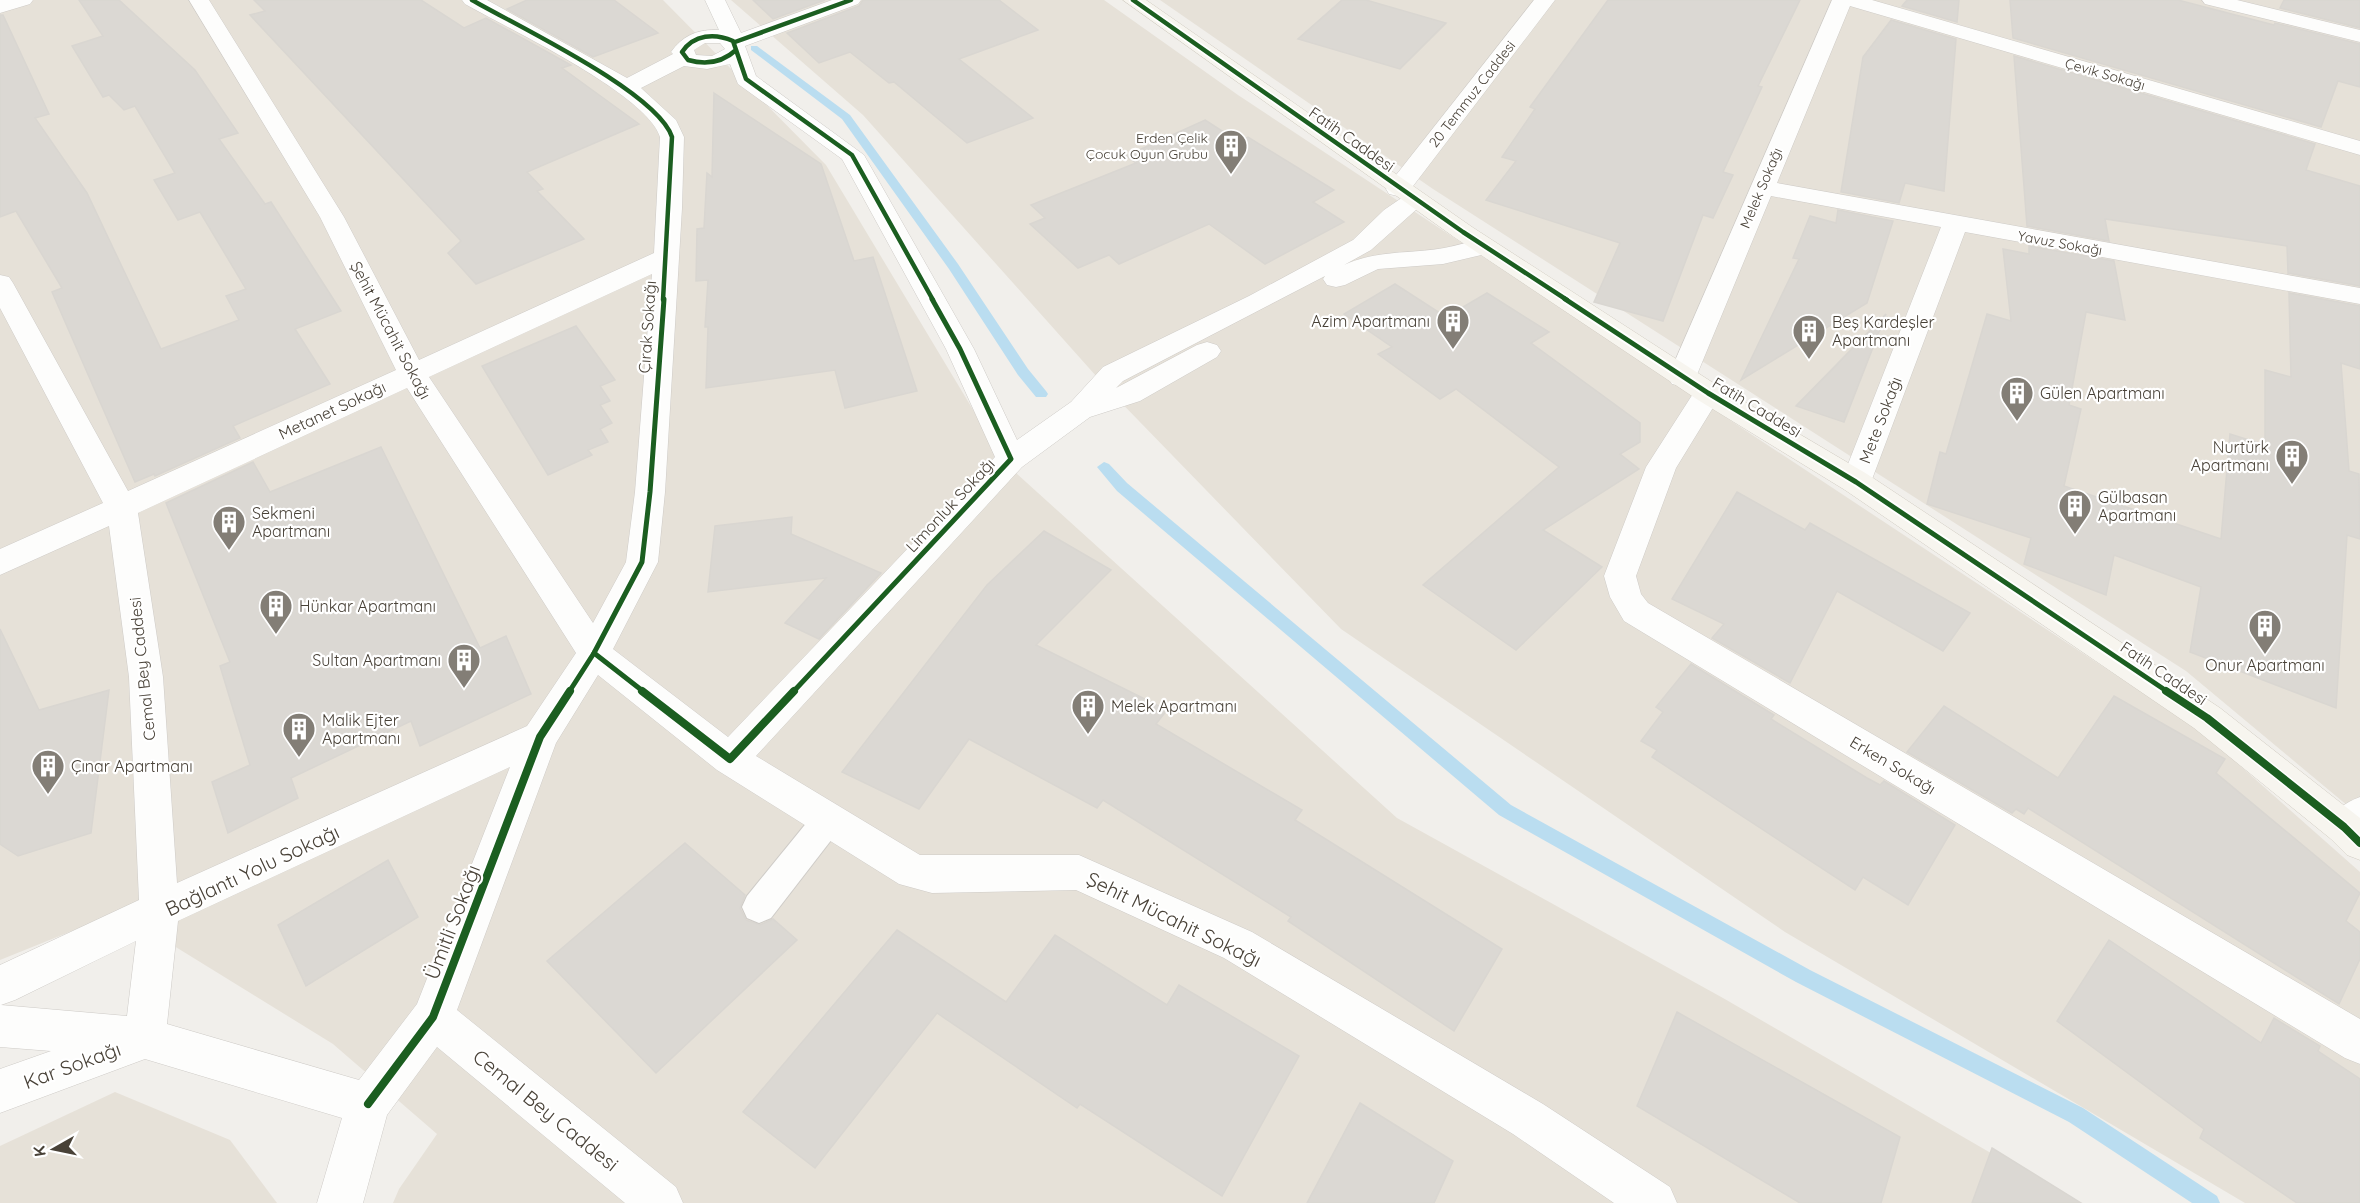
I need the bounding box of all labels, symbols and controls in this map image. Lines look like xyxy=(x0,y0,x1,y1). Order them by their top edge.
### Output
street label: 20 Temmuz Caddesi xyxy=(1425,37,1519,151)
street label: Çevik Sokağı xyxy=(2063,54,2147,94)
street label: Fatih Caddesi xyxy=(1305,102,1399,176)
building icon: Erden Çelik Çocuk Oyun Grubu xyxy=(1213,128,1249,175)
place label: Erden Çelik Çocuk Oyun Grubu xyxy=(1086,129,1208,163)
street label: Melek Sokağı xyxy=(1736,145,1786,231)
street label: Yavuz Sokağı xyxy=(2016,227,2104,259)
street label: Şehit Mücahit Sokağı xyxy=(346,258,436,402)
street label: Çırak Sokağı xyxy=(634,280,660,374)
building icon: Azim Apartmanı xyxy=(1435,303,1471,350)
place label: Azim Apartmanı xyxy=(1311,311,1430,331)
place label: Beş Kardeşler Apartmanı xyxy=(1832,312,1935,350)
building icon: Beş Kardeşler Apartmanı xyxy=(1791,313,1827,360)
street label: Fatih Caddesi xyxy=(1709,373,1805,441)
street label: Mete Sokağı xyxy=(1854,374,1906,466)
building icon: Gülen Apartmanı xyxy=(1999,375,2035,422)
street label: Metanet Sokağı xyxy=(275,376,389,444)
place label: Gülen Apartmanı xyxy=(2040,383,2165,403)
place label: Nurtürk Apartmanı xyxy=(2191,437,2269,475)
building icon: Nurtürk Apartmanı xyxy=(2274,438,2310,485)
street label: Limonluk Sokağı xyxy=(901,454,999,556)
place label: Gülbasan Apartmanı xyxy=(2098,487,2176,525)
building icon: Gülbasan Apartmanı xyxy=(2057,488,2093,535)
place label: Sekmeni Apartmanı xyxy=(252,503,330,541)
building icon: Sekmeni Apartmanı xyxy=(211,504,247,551)
building icon: Hünkar Apartmanı xyxy=(258,588,294,635)
street label: Cemal Bey Caddesi xyxy=(125,596,159,742)
place label: Hünkar Apartmanı xyxy=(299,596,436,616)
building icon: Onur Apartmanı xyxy=(2247,608,2283,655)
street label: Fatih Caddesi xyxy=(2117,637,2211,709)
building icon: Sultan Apartmanı xyxy=(446,642,482,689)
place label: Sultan Apartmanı xyxy=(312,650,441,670)
place label: Onur Apartmanı xyxy=(2205,655,2325,675)
building icon: Melek Apartmanı xyxy=(1070,688,1106,735)
place label: Melek Apartmanı xyxy=(1111,696,1237,716)
place label: Malik Ejter Apartmanı xyxy=(322,710,400,748)
building icon: Malik Ejter Apartmanı xyxy=(281,711,317,758)
street label: Erken Sokağı xyxy=(1847,732,1939,798)
building icon: Çınar Apartmanı xyxy=(30,748,66,795)
place label: Çınar Apartmanı xyxy=(71,756,193,776)
street label: Bağlantı Yolu Sokağı xyxy=(161,819,343,921)
street label: Ümitli Sokağı xyxy=(419,861,485,983)
street label: Şehit Mücahit Sokağı xyxy=(1082,866,1266,972)
street label: Kar Sokağı xyxy=(20,1036,124,1094)
street label: Cemal Bey Caddesi xyxy=(468,1044,624,1176)
north arrow xyxy=(24,1119,84,1179)
text: K xyxy=(28,1145,50,1158)

